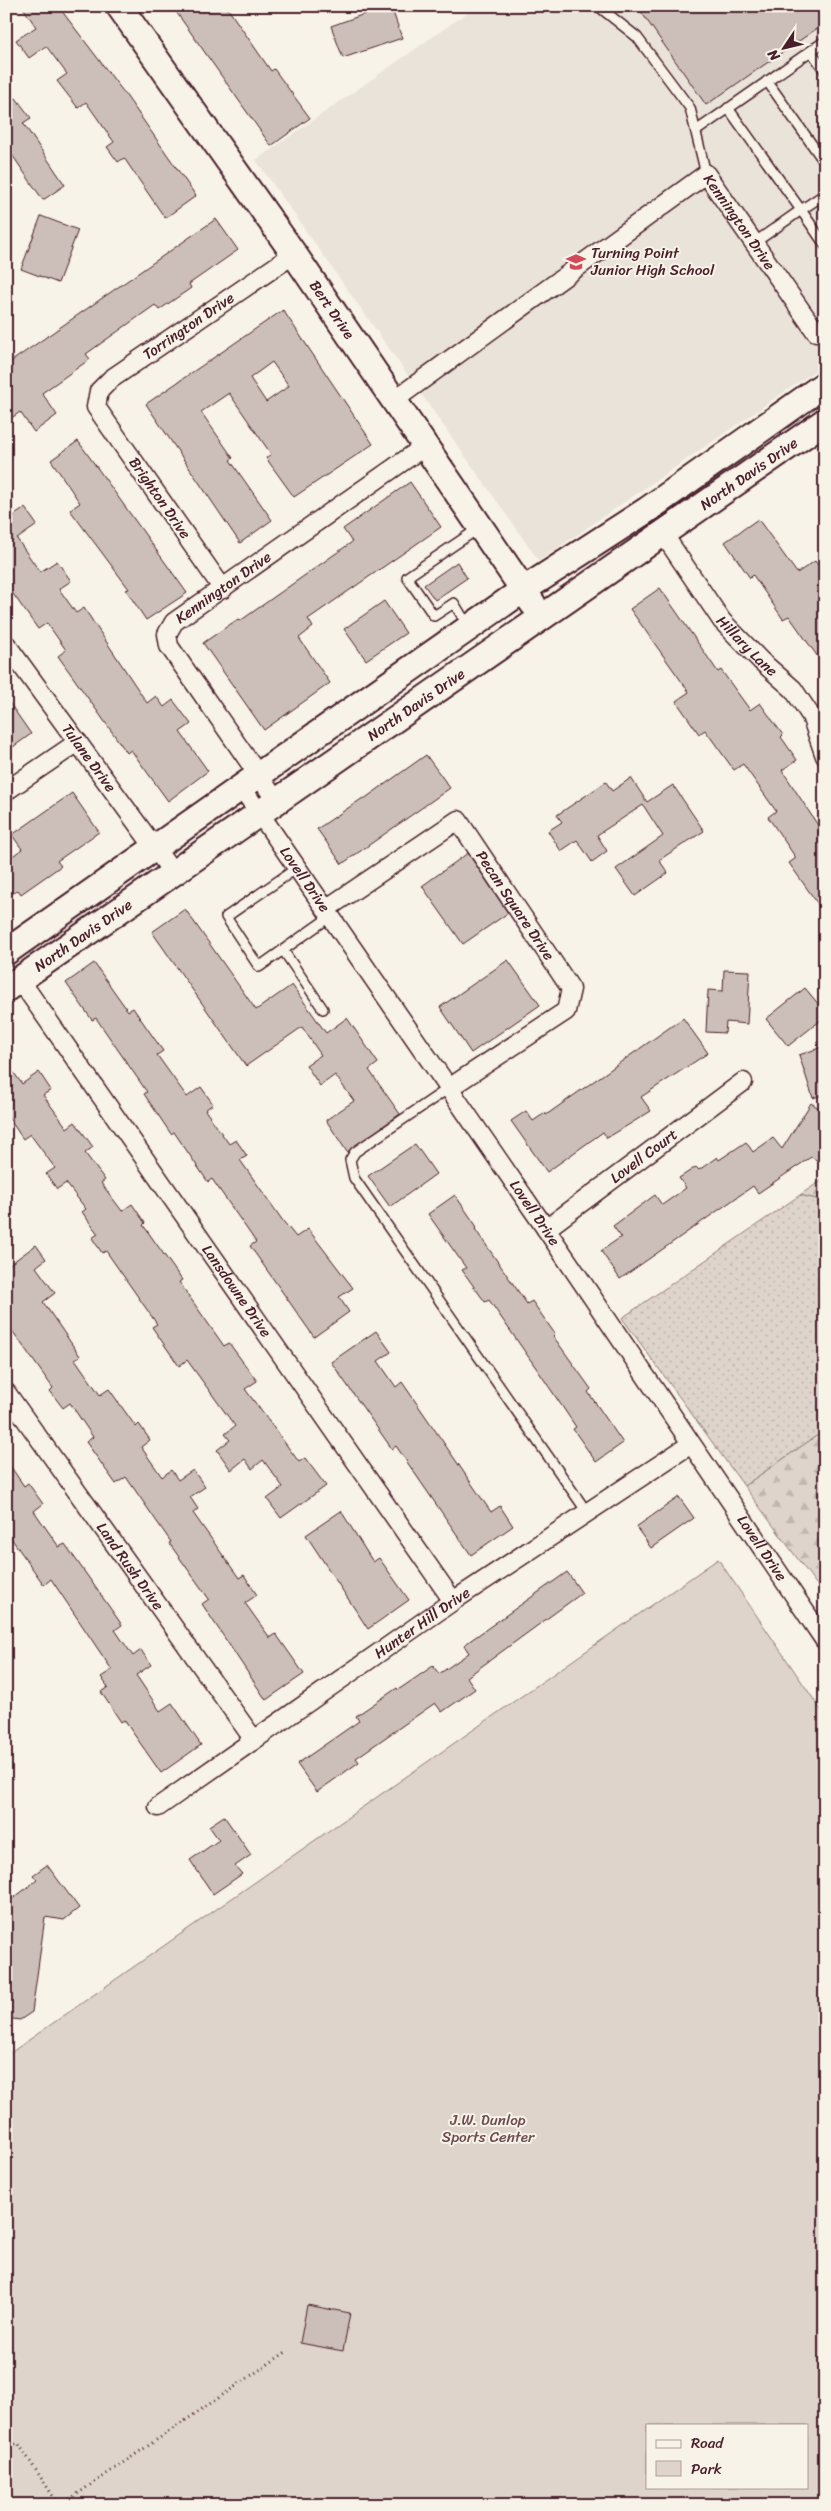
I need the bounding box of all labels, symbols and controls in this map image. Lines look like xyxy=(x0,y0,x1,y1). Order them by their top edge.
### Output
north arrow xyxy=(758,22,808,72)
text: N xyxy=(761,44,787,67)
street label: Kennington Drive xyxy=(696,168,782,276)
place label: Turning Point Junior High School xyxy=(590,240,715,283)
school or university icon: Turning Point Junior High School xyxy=(565,251,587,273)
street label: Bert Drive xyxy=(302,275,362,345)
street label: Torrington Drive xyxy=(137,285,240,367)
street label: North Davis Drive xyxy=(694,430,804,517)
street label: Brighton Drive xyxy=(122,452,198,545)
street label: Kennington Drive xyxy=(170,544,277,631)
street label: Hillary Lane xyxy=(710,609,784,683)
street label: North Davis Drive xyxy=(361,661,471,748)
street label: Tulane Drive xyxy=(55,718,123,798)
street label: Lovell Drive xyxy=(273,841,337,918)
street label: Pecan Square Drive xyxy=(469,845,562,966)
street label: North Davis Drive xyxy=(29,892,138,979)
street label: Lovell Court xyxy=(604,1122,684,1190)
street label: Lovell Drive xyxy=(503,1174,567,1252)
street label: Lansdowne Drive xyxy=(195,1239,279,1343)
street label: Lovell Drive xyxy=(730,1509,794,1587)
street label: Land Rush Drive xyxy=(90,1517,171,1616)
street label: Hunter Hill Drive xyxy=(369,1580,476,1665)
park label: J.W. Dunlop Sports Center xyxy=(442,2107,535,2150)
legend xyxy=(646,2424,808,2488)
text: Road xyxy=(691,2430,724,2456)
text: Park xyxy=(691,2456,722,2482)

